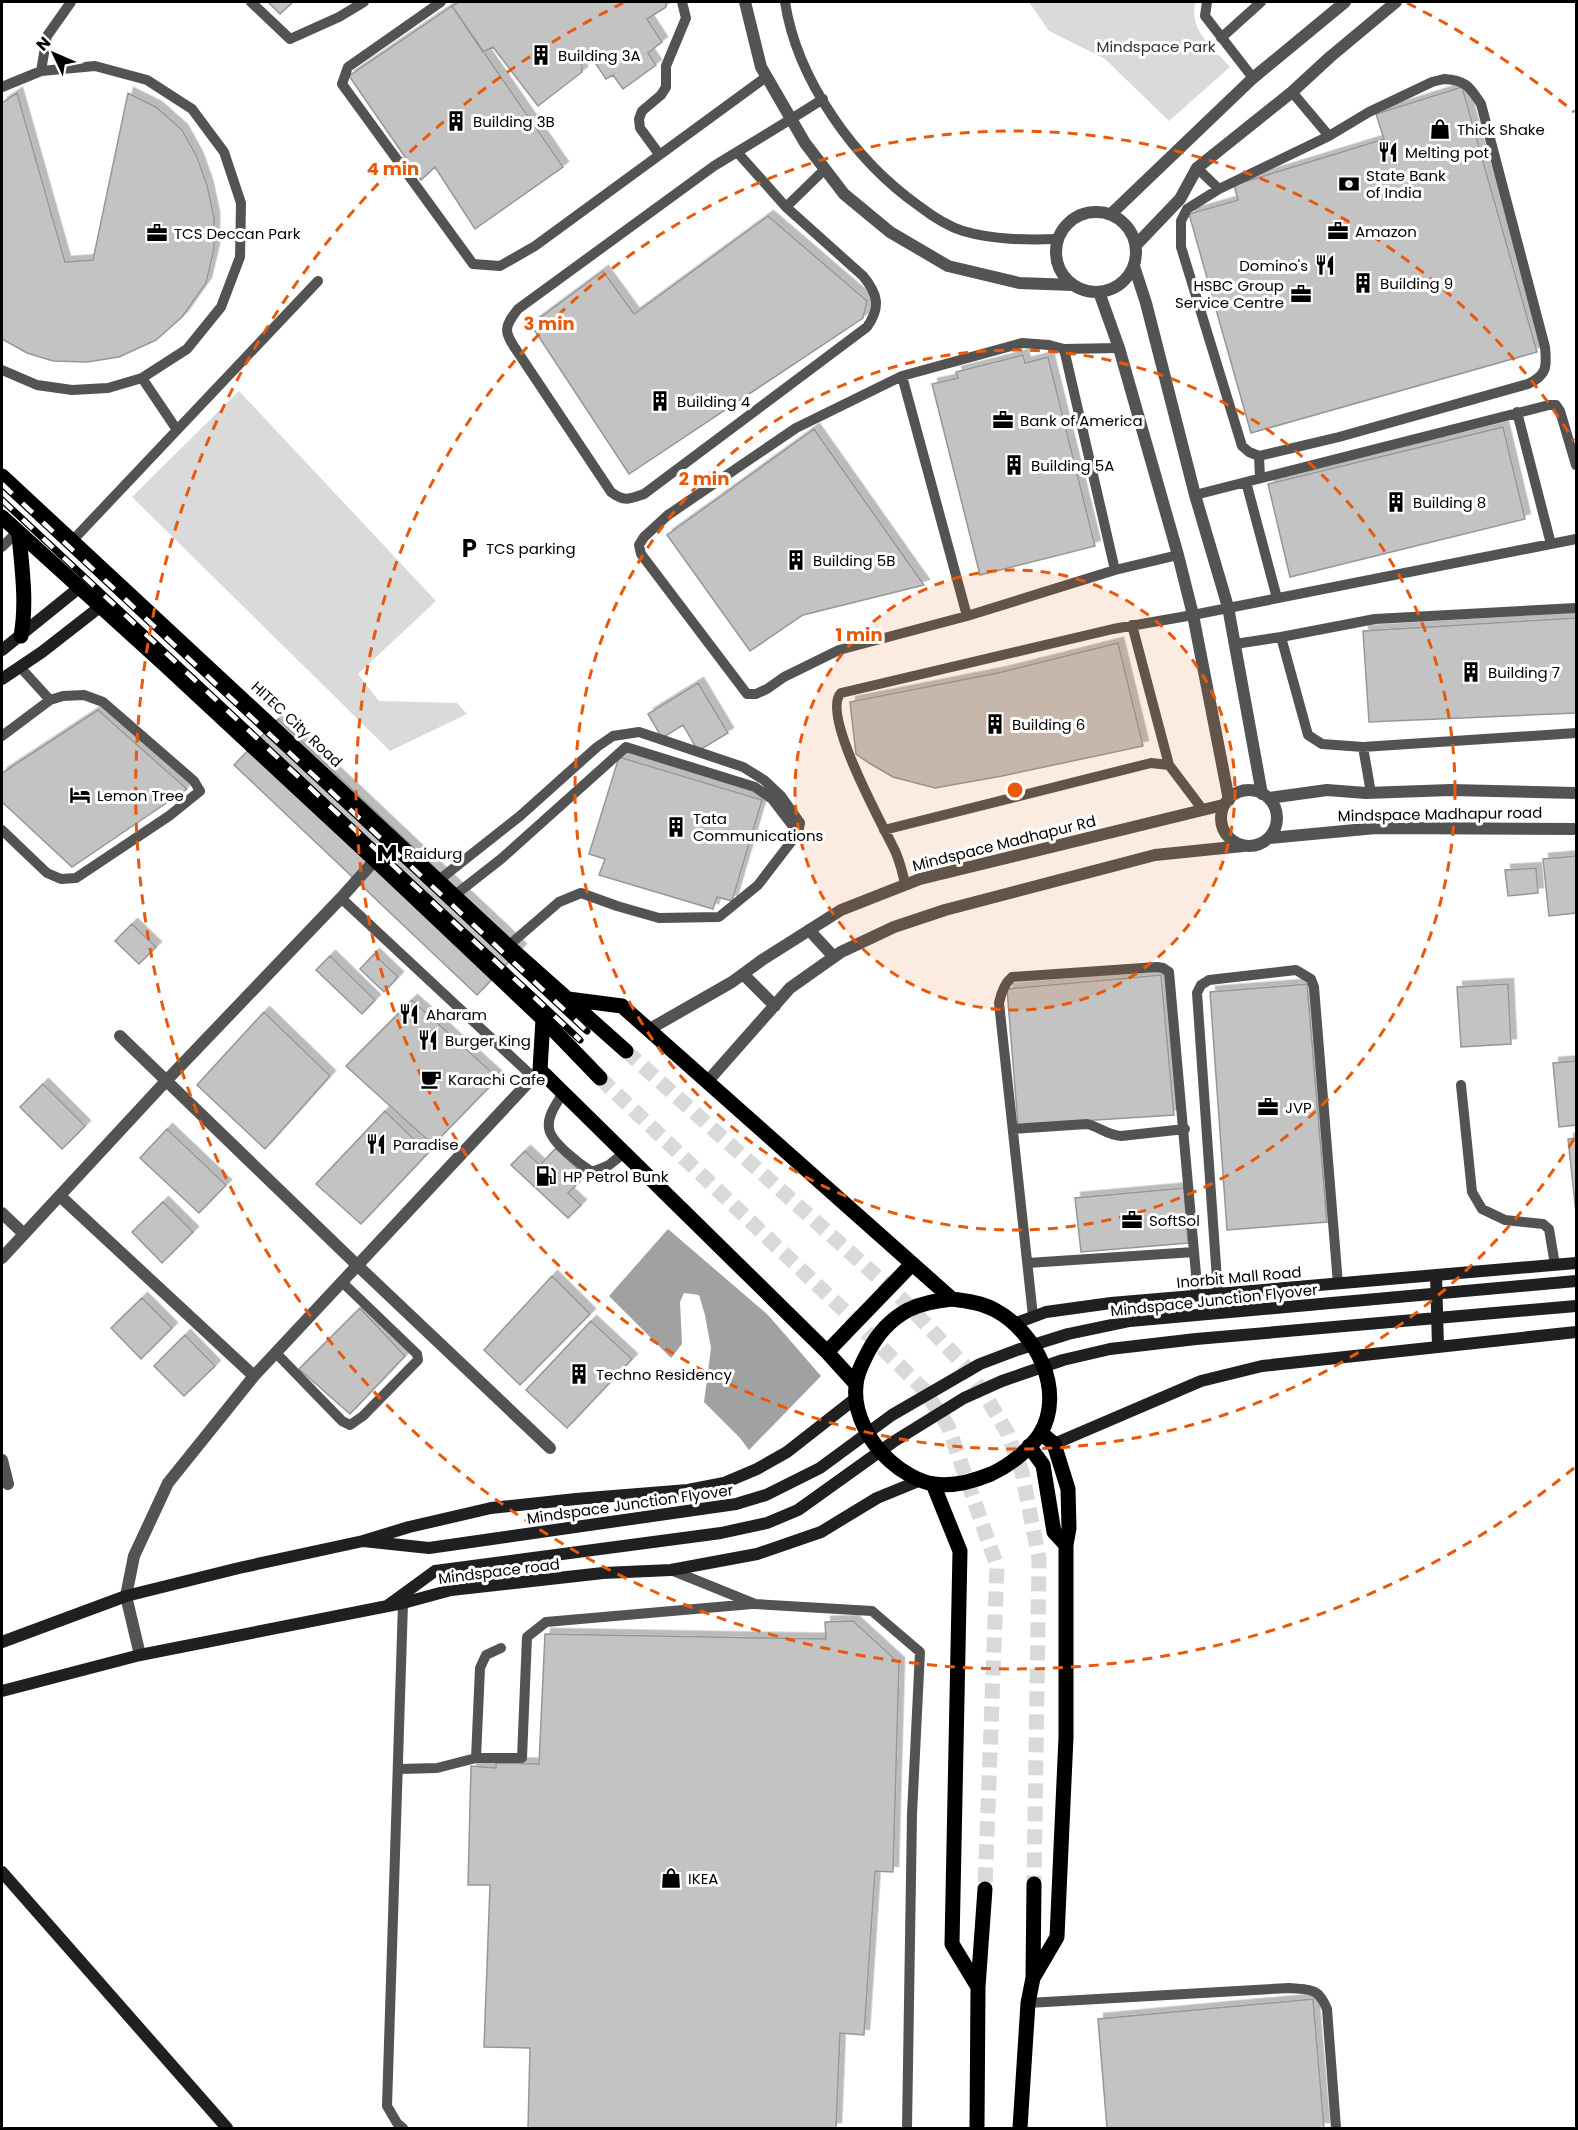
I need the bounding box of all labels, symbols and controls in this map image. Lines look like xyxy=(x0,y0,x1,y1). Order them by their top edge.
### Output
north arrow xyxy=(24,24,84,84)
text: N xyxy=(31,32,56,56)
park label: Mindspace Park xyxy=(1096,36,1216,57)
building icon: Building 3A xyxy=(529,43,553,67)
place label: Building 3A xyxy=(558,45,641,66)
building icon: Building 3B xyxy=(444,109,468,133)
place label: Building 3B xyxy=(473,111,555,132)
shop icon: Thick Shake xyxy=(1428,117,1452,141)
place label: Thick Shake xyxy=(1457,119,1545,140)
restaurant icon: Melting pot xyxy=(1376,140,1400,164)
place label: Melting pot xyxy=(1405,142,1489,163)
text: 4 min xyxy=(367,156,419,181)
place label: State Bank of India xyxy=(1366,165,1446,203)
bank icon: State Bank of India xyxy=(1337,172,1361,196)
office icon: Amazon xyxy=(1326,219,1350,243)
office icon: TCS Deccan Park xyxy=(145,221,169,245)
place label: Amazon xyxy=(1355,221,1417,242)
place label: TCS Deccan Park xyxy=(174,223,301,244)
restaurant icon: Domino's xyxy=(1313,253,1337,277)
place label: Domino's xyxy=(1239,255,1308,276)
building icon: Building 9 xyxy=(1351,271,1375,295)
place label: Building 9 xyxy=(1380,273,1453,294)
place label: HSBC Group Service Centre xyxy=(1175,275,1284,313)
office icon: HSBC Group Service Centre xyxy=(1289,282,1313,306)
text: 3 min xyxy=(523,311,575,336)
building icon: Building 4 xyxy=(648,389,672,413)
place label: Building 4 xyxy=(677,391,750,412)
office icon: Bank of America xyxy=(991,408,1015,432)
place label: Bank of America xyxy=(1020,410,1143,431)
building icon: Building 5A xyxy=(1002,453,1026,477)
place label: Building 5A xyxy=(1031,455,1114,476)
text: 2 min xyxy=(679,466,729,491)
building icon: Building 8 xyxy=(1384,490,1408,514)
place label: Building 8 xyxy=(1413,492,1486,513)
parking icon: TCS parking xyxy=(457,536,481,560)
place label: TCS parking xyxy=(486,538,576,559)
building icon: Building 5B xyxy=(784,548,808,572)
place label: Building 5B xyxy=(813,550,895,571)
text: 1 min xyxy=(835,622,883,647)
building icon: Building 7 xyxy=(1459,660,1483,684)
place label: Building 7 xyxy=(1488,662,1560,683)
street label: HITEC City Road xyxy=(247,676,347,772)
building icon: Building 6 xyxy=(983,712,1007,736)
place label: Building 6 xyxy=(1012,714,1085,735)
centre of rings xyxy=(1005,780,1025,800)
hotel icon: Lemon Tree xyxy=(68,783,92,807)
place label: Lemon Tree xyxy=(97,785,184,806)
street label: Mindspace Madhapur road xyxy=(1338,802,1542,826)
place label: Tata Communications xyxy=(693,808,824,846)
street label: Mindspace Madhapur Rd xyxy=(910,810,1098,876)
building icon: Tata Communications xyxy=(664,815,688,839)
metro station icon: Raidurg xyxy=(375,841,399,865)
place label: Raidurg xyxy=(404,843,462,864)
restaurant icon: Aharam xyxy=(397,1002,421,1026)
place label: Aharam xyxy=(426,1004,487,1025)
restaurant icon: Burger King xyxy=(416,1028,440,1052)
place label: Burger King xyxy=(445,1030,531,1051)
cafe icon: Karachi Cafe xyxy=(419,1067,443,1091)
place label: Karachi Cafe xyxy=(448,1069,545,1090)
office icon: JVP xyxy=(1256,1095,1280,1119)
place label: JVP xyxy=(1285,1097,1312,1118)
restaurant icon: Paradise xyxy=(364,1132,388,1156)
place label: Paradise xyxy=(393,1134,459,1155)
fuel station icon: HP Petrol Bunk xyxy=(534,1164,558,1188)
place label: HP Petrol Bunk xyxy=(563,1166,669,1187)
office icon: SoftSol xyxy=(1120,1208,1144,1232)
place label: SoftSol xyxy=(1149,1210,1200,1231)
street label: Inorbit Mall Road xyxy=(1176,1261,1302,1293)
street label: Mindspace Junction Flyover xyxy=(1109,1279,1319,1321)
building icon: Techno Residency xyxy=(567,1362,591,1386)
place label: Techno Residency xyxy=(596,1364,732,1385)
street label: Mindspace Junction Flyover xyxy=(526,1479,735,1529)
street label: Mindspace road xyxy=(437,1553,561,1589)
shop icon: IKEA xyxy=(659,1866,683,1890)
place label: IKEA xyxy=(688,1868,718,1889)

